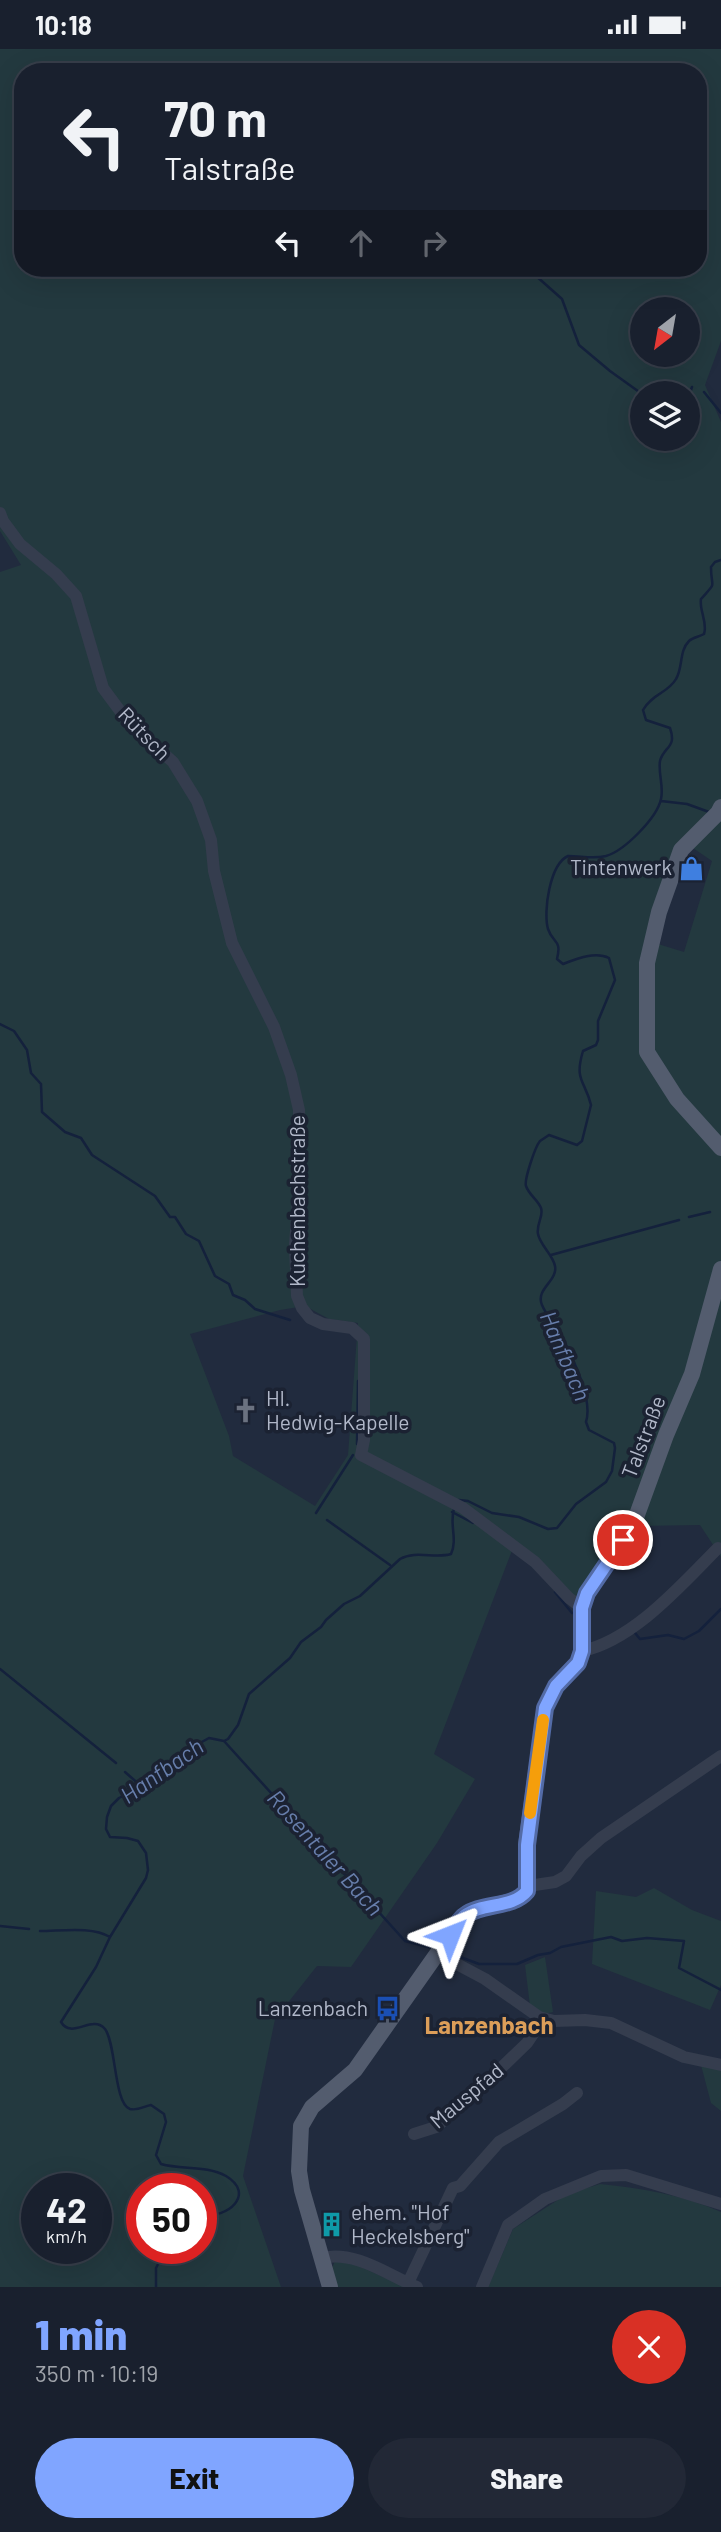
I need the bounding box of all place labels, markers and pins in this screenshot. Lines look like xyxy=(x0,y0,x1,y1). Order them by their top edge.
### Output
place label: Tintenwerk xyxy=(570,854,672,879)
shop icon: Tintenwerk xyxy=(678,854,706,882)
place label: Hl. Hedwig-Kapelle xyxy=(266,1385,409,1434)
church icon: Hl. Hedwig-Kapelle xyxy=(232,1397,260,1425)
pin xyxy=(593,1510,653,1570)
place label: Lanzenbach xyxy=(258,1995,368,2020)
bus stop icon: Lanzenbach xyxy=(374,1995,402,2023)
place label: ehem. "Hof Heckelsberg" xyxy=(351,2199,469,2248)
building icon: ehem. "Hof Heckelsberg" xyxy=(317,2211,345,2239)

